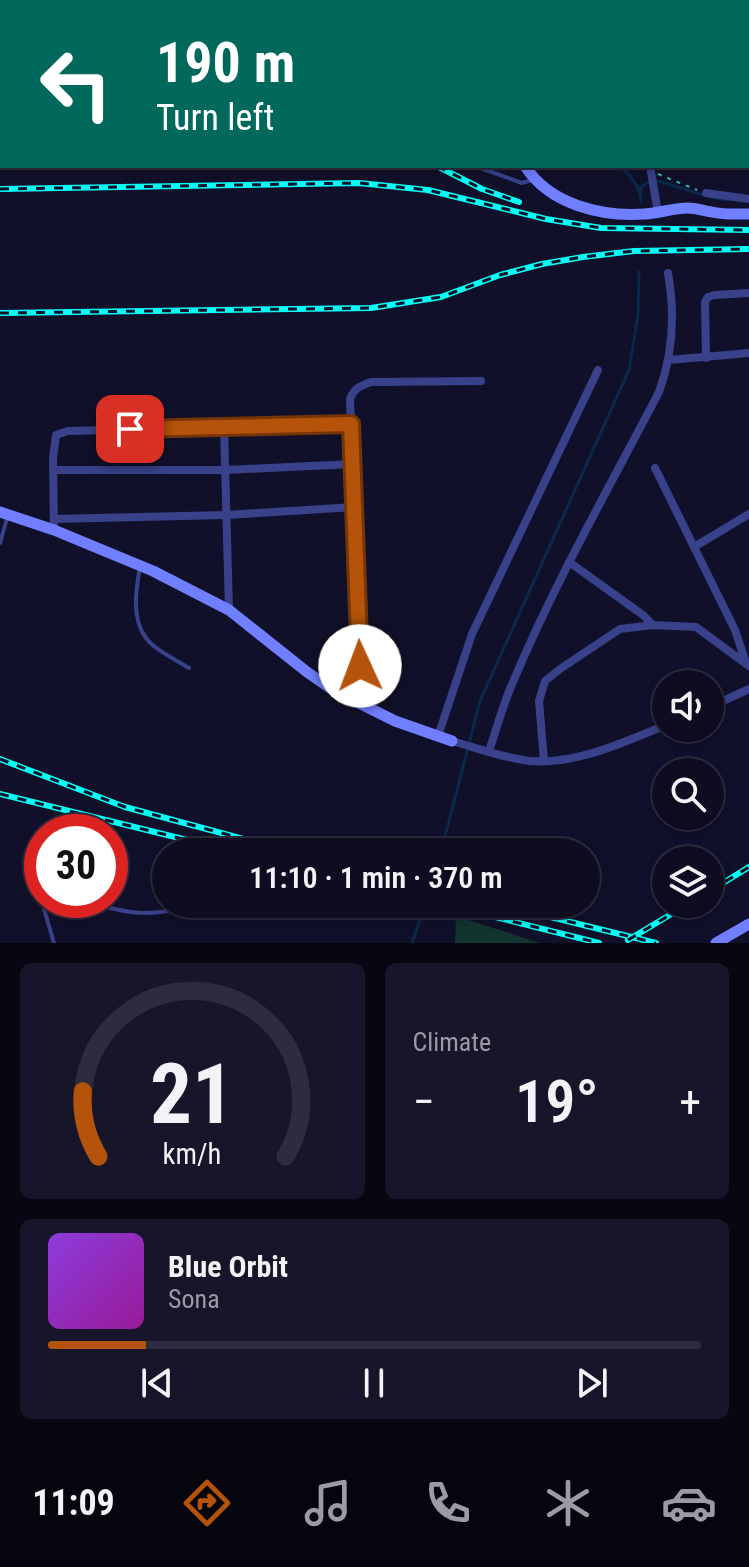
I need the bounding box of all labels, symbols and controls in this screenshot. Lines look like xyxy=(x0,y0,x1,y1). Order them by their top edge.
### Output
text: 190 m xyxy=(156,30,295,96)
icon: left xyxy=(24,32,128,136)
text: Turn left xyxy=(156,97,274,139)
pin xyxy=(96,395,164,463)
icon: arrive xyxy=(108,407,152,451)
position arrow xyxy=(318,624,402,708)
map controls xyxy=(652,670,724,918)
button: sound xyxy=(652,670,724,742)
button: search xyxy=(652,758,724,830)
speed limit sign: 30 xyxy=(24,814,128,918)
button: layers xyxy=(652,846,724,918)
text: 11:10 · 1 min · 370 m xyxy=(249,860,503,895)
text: Climate xyxy=(413,1027,491,1057)
text: 21 xyxy=(150,1046,234,1143)
text: 19° xyxy=(515,1066,599,1137)
text: − xyxy=(413,1076,435,1128)
text: + xyxy=(679,1076,701,1128)
text: km/h xyxy=(163,1137,222,1171)
text: Blue Orbit xyxy=(168,1249,288,1284)
text: Sona xyxy=(168,1284,220,1314)
icon: previous xyxy=(135,1361,179,1405)
icon: pause xyxy=(352,1361,396,1405)
icon: next xyxy=(570,1361,614,1405)
icon: directions xyxy=(179,1475,235,1531)
icon: music xyxy=(300,1475,356,1531)
icon: phone xyxy=(420,1475,476,1531)
icon: climate xyxy=(540,1475,596,1531)
icon: car xyxy=(661,1475,717,1531)
text: 11:09 xyxy=(32,1482,115,1524)

